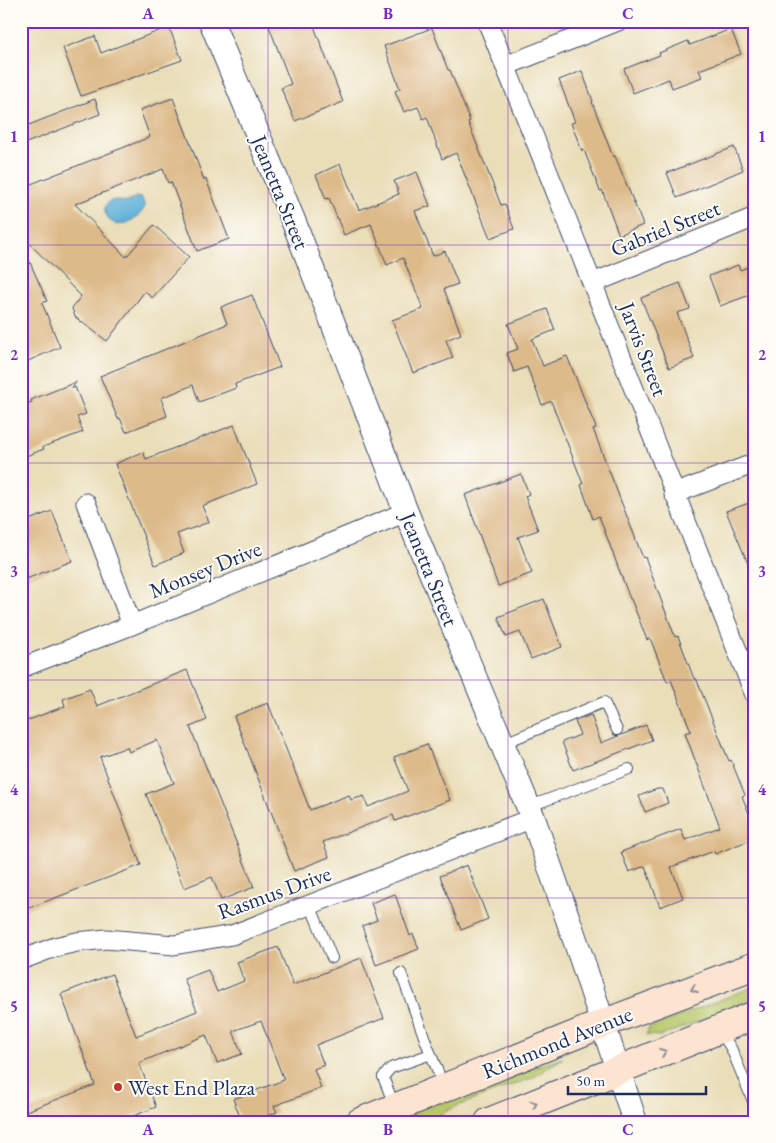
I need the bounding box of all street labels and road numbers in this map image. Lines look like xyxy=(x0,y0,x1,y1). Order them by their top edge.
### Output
street label: Jeanetta Street xyxy=(244,129,317,253)
street label: Gabriel Street xyxy=(606,193,724,264)
street label: Jarvis Street xyxy=(612,296,675,400)
street label: Jeanetta Street xyxy=(393,506,466,630)
street label: Monsey Drive xyxy=(145,534,266,605)
street label: Rasmus Drive xyxy=(213,858,335,926)
street label: Richmond Avenue xyxy=(478,999,637,1086)

